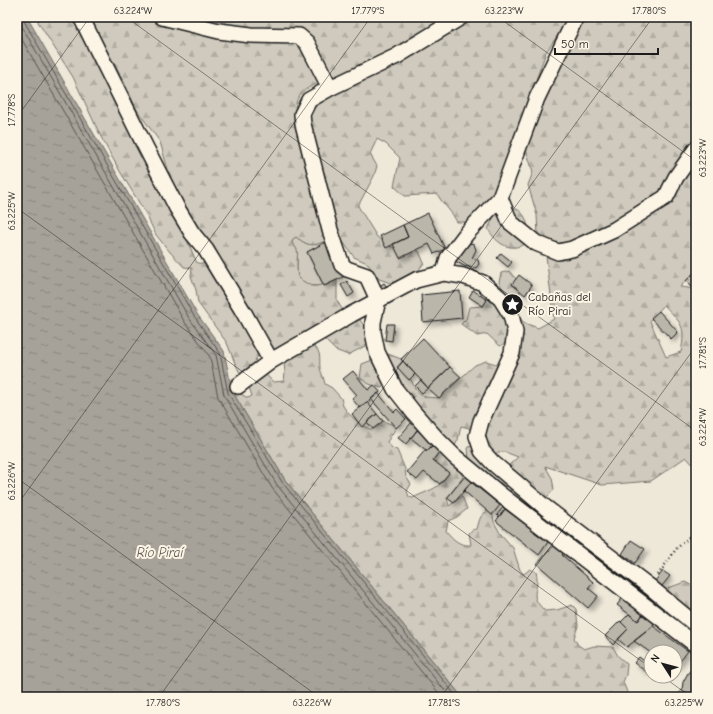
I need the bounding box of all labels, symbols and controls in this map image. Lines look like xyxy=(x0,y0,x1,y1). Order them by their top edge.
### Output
text: 63.224°W xyxy=(114,5,153,17)
text: 17.779°S xyxy=(352,5,385,17)
text: 63.223°W xyxy=(485,5,524,17)
text: 17.780°S xyxy=(632,5,667,17)
scale bar xyxy=(555,30,658,56)
text: 50 m xyxy=(561,37,589,51)
text: 17.778°S xyxy=(6,93,18,126)
text: 63.223°W xyxy=(697,138,709,177)
text: 63.225°W xyxy=(6,191,18,231)
place label: Cabañas del Río Pirai xyxy=(528,290,591,318)
place icon: Cabañas del Río Pirai xyxy=(499,291,525,317)
text: 17.781°S xyxy=(697,337,709,369)
text: 63.224°W xyxy=(697,407,709,446)
text: 63.226°W xyxy=(6,461,18,501)
water label: Río Piraí xyxy=(137,545,185,560)
north arrow xyxy=(643,644,683,684)
text: N xyxy=(648,652,663,665)
text: 17.780°S xyxy=(146,697,181,709)
text: 63.226°W xyxy=(292,697,332,709)
text: 17.781°S xyxy=(428,697,460,709)
text: 63.225°W xyxy=(664,697,704,709)

